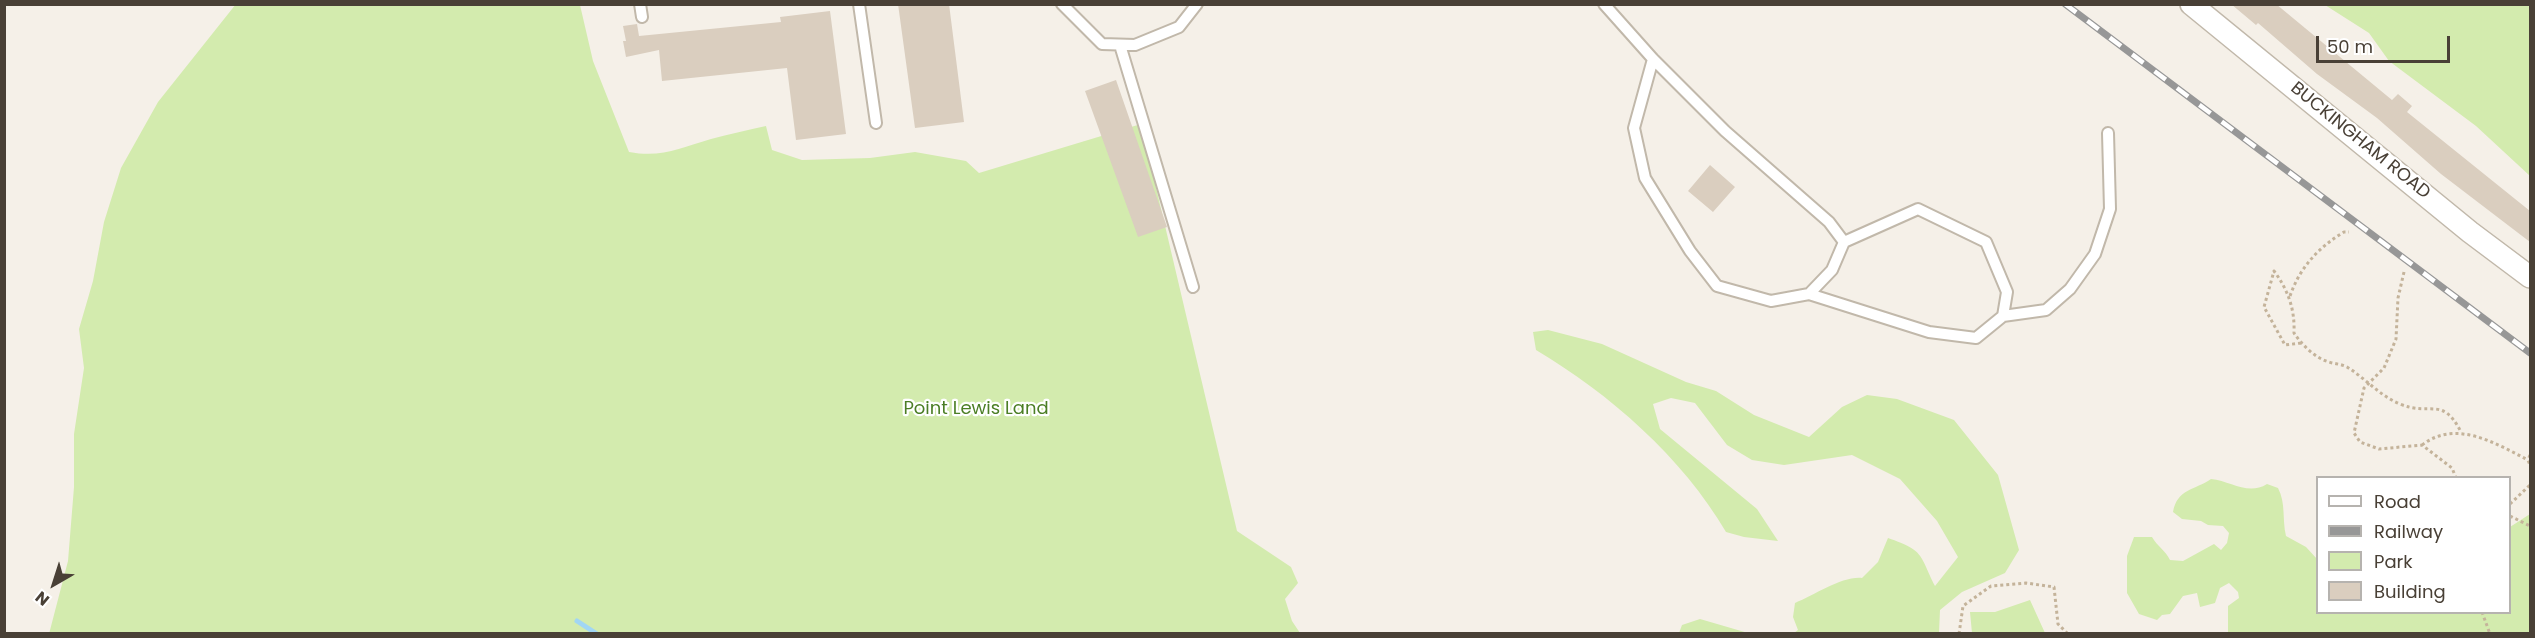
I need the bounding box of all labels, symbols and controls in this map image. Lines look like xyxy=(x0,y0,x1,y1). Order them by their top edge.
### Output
scale bar xyxy=(2319,24,2452,62)
text: 50 m xyxy=(2327,34,2373,59)
street label: BUCKINGHAM ROAD xyxy=(2286,78,2434,204)
park label: Point Lewis Land xyxy=(903,398,1049,420)
legend xyxy=(2316,476,2511,614)
text: Road xyxy=(2374,489,2421,514)
text: Railway xyxy=(2374,519,2443,544)
text: Park xyxy=(2374,549,2413,574)
north arrow xyxy=(24,554,84,614)
text: Building xyxy=(2374,579,2446,604)
text: N xyxy=(30,586,54,611)

